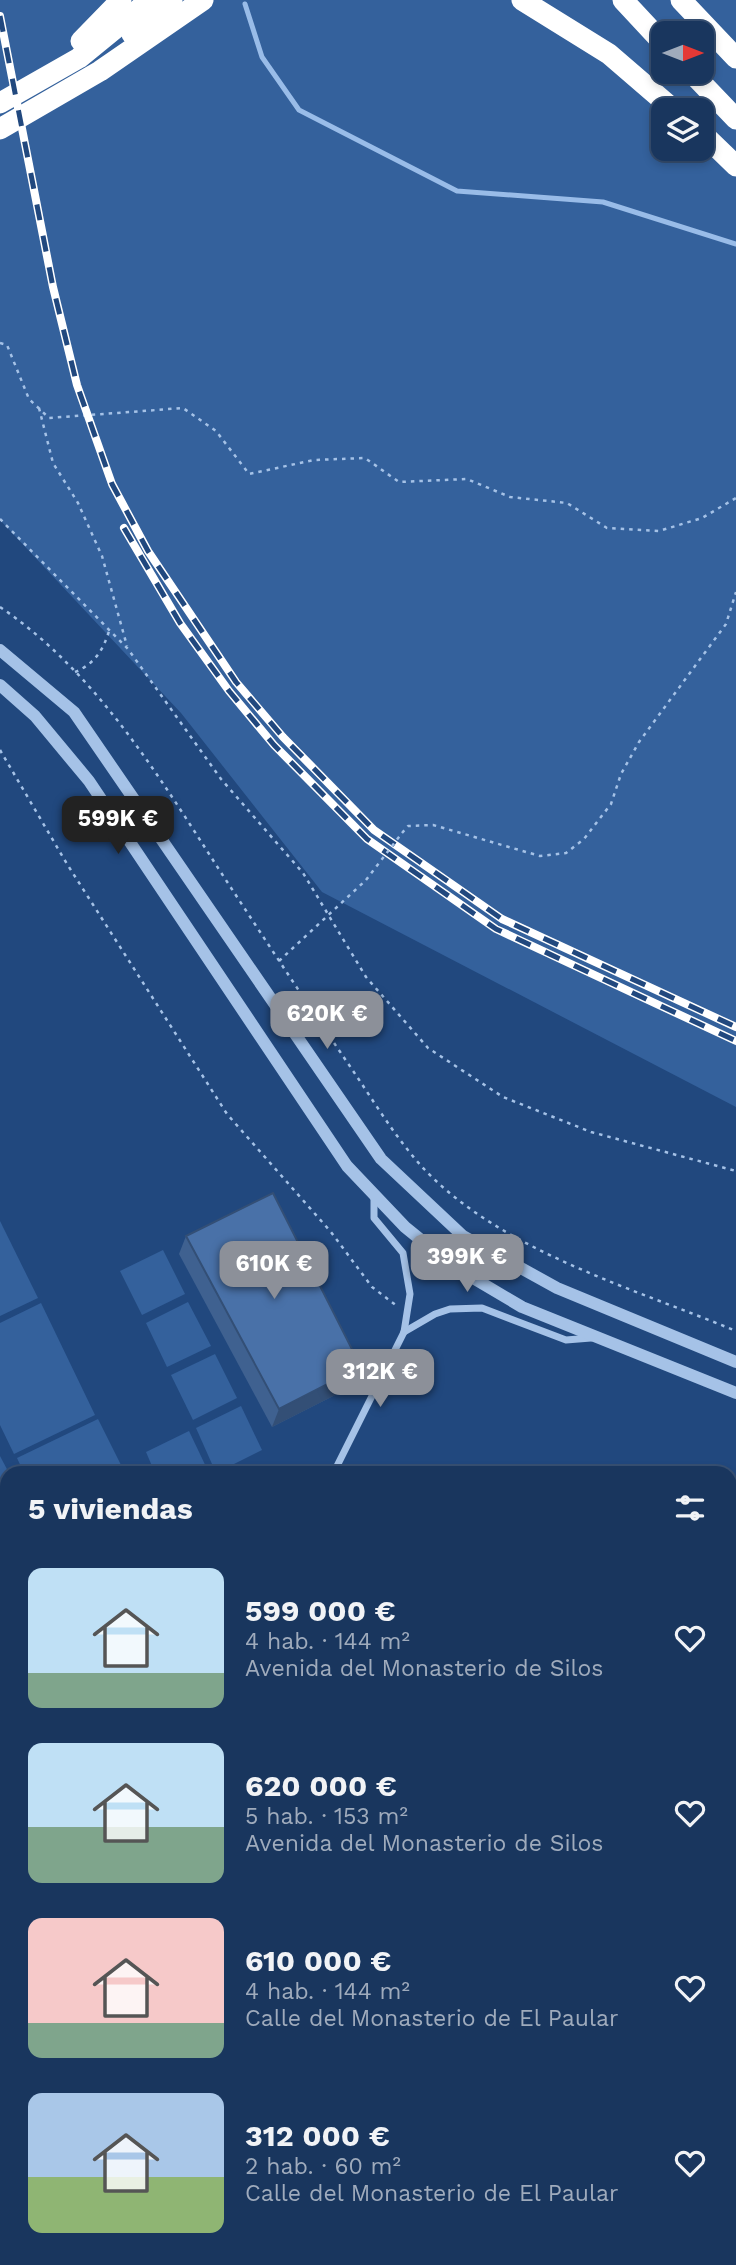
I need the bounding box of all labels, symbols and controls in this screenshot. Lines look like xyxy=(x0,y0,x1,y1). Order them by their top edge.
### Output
north arrow xyxy=(651,21,714,84)
map controls xyxy=(651,21,714,161)
button: layers xyxy=(651,98,714,161)
pin: 599K € xyxy=(61,796,175,856)
text: 599K € xyxy=(78,805,158,832)
pin: 620K € xyxy=(270,992,384,1051)
text: 620K € xyxy=(286,1000,368,1027)
pin: 399K € xyxy=(410,1234,524,1294)
pin: 610K € xyxy=(217,1242,331,1301)
text: 399K € xyxy=(427,1243,507,1270)
text: 610K € xyxy=(235,1250,313,1277)
pin: 312K € xyxy=(323,1350,437,1409)
text: 312K € xyxy=(342,1358,418,1385)
icon: filters xyxy=(671,1489,709,1527)
text: 5 viviendas xyxy=(28,1491,193,1526)
text: 599 000 € xyxy=(245,1593,396,1628)
icon: home xyxy=(84,1596,168,1680)
icon: heart xyxy=(671,1619,709,1657)
text: 4 hab. · 144 m² xyxy=(245,1628,410,1655)
text: Avenida del Monasterio de Silos xyxy=(245,1655,603,1682)
text: 620 000 € xyxy=(245,1768,397,1803)
icon: home xyxy=(84,1771,168,1855)
icon: heart xyxy=(671,1794,709,1832)
text: 5 hab. · 153 m² xyxy=(245,1803,408,1830)
text: Avenida del Monasterio de Silos xyxy=(245,1830,603,1857)
text: 610 000 € xyxy=(245,1943,391,1978)
icon: home xyxy=(84,1946,168,2030)
icon: heart xyxy=(671,1969,709,2007)
text: 4 hab. · 144 m² xyxy=(245,1978,410,2005)
text: Calle del Monasterio de El Paular xyxy=(245,2005,618,2032)
text: 312 000 € xyxy=(245,2118,390,2153)
icon: home xyxy=(84,2121,168,2205)
icon: heart xyxy=(671,2144,709,2182)
text: 2 hab. · 60 m² xyxy=(245,2153,401,2180)
text: Calle del Monasterio de El Paular xyxy=(245,2180,618,2207)

